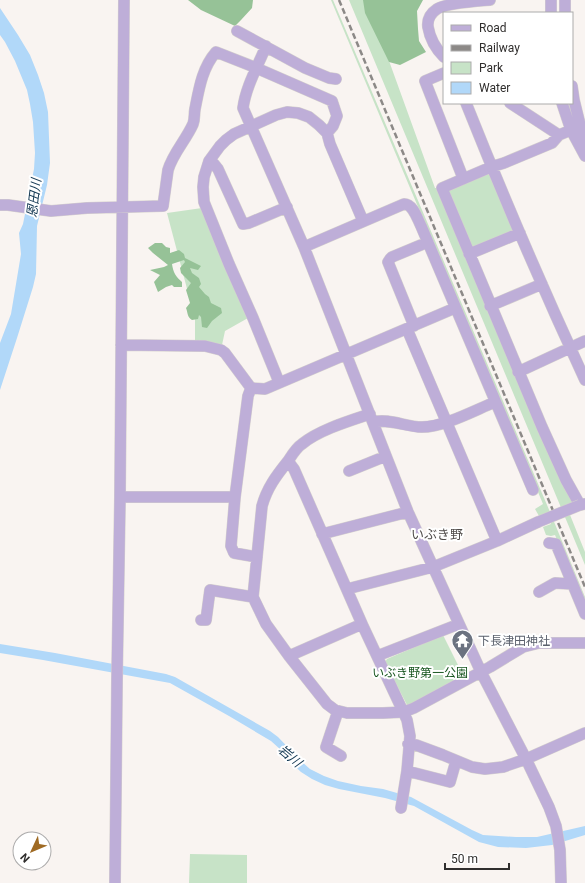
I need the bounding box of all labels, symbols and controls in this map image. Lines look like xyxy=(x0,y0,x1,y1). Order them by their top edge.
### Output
legend xyxy=(443,12,573,104)
text: Road xyxy=(479,21,507,35)
text: Railway xyxy=(479,41,520,55)
text: Park xyxy=(479,61,504,75)
text: Water xyxy=(479,81,510,95)
water label: 恩田川 xyxy=(24,176,44,218)
district label: いぶき野 xyxy=(411,527,463,542)
temple icon: 下長津田神社 xyxy=(450,628,476,661)
place label: 下長津田神社 xyxy=(478,634,550,648)
park label: いぶき野第一公園 xyxy=(372,666,468,680)
water label: 岩川 xyxy=(275,742,306,771)
north arrow xyxy=(12,831,52,871)
scale bar xyxy=(445,845,509,871)
text: N xyxy=(18,850,33,865)
text: 50 m xyxy=(451,852,478,866)

